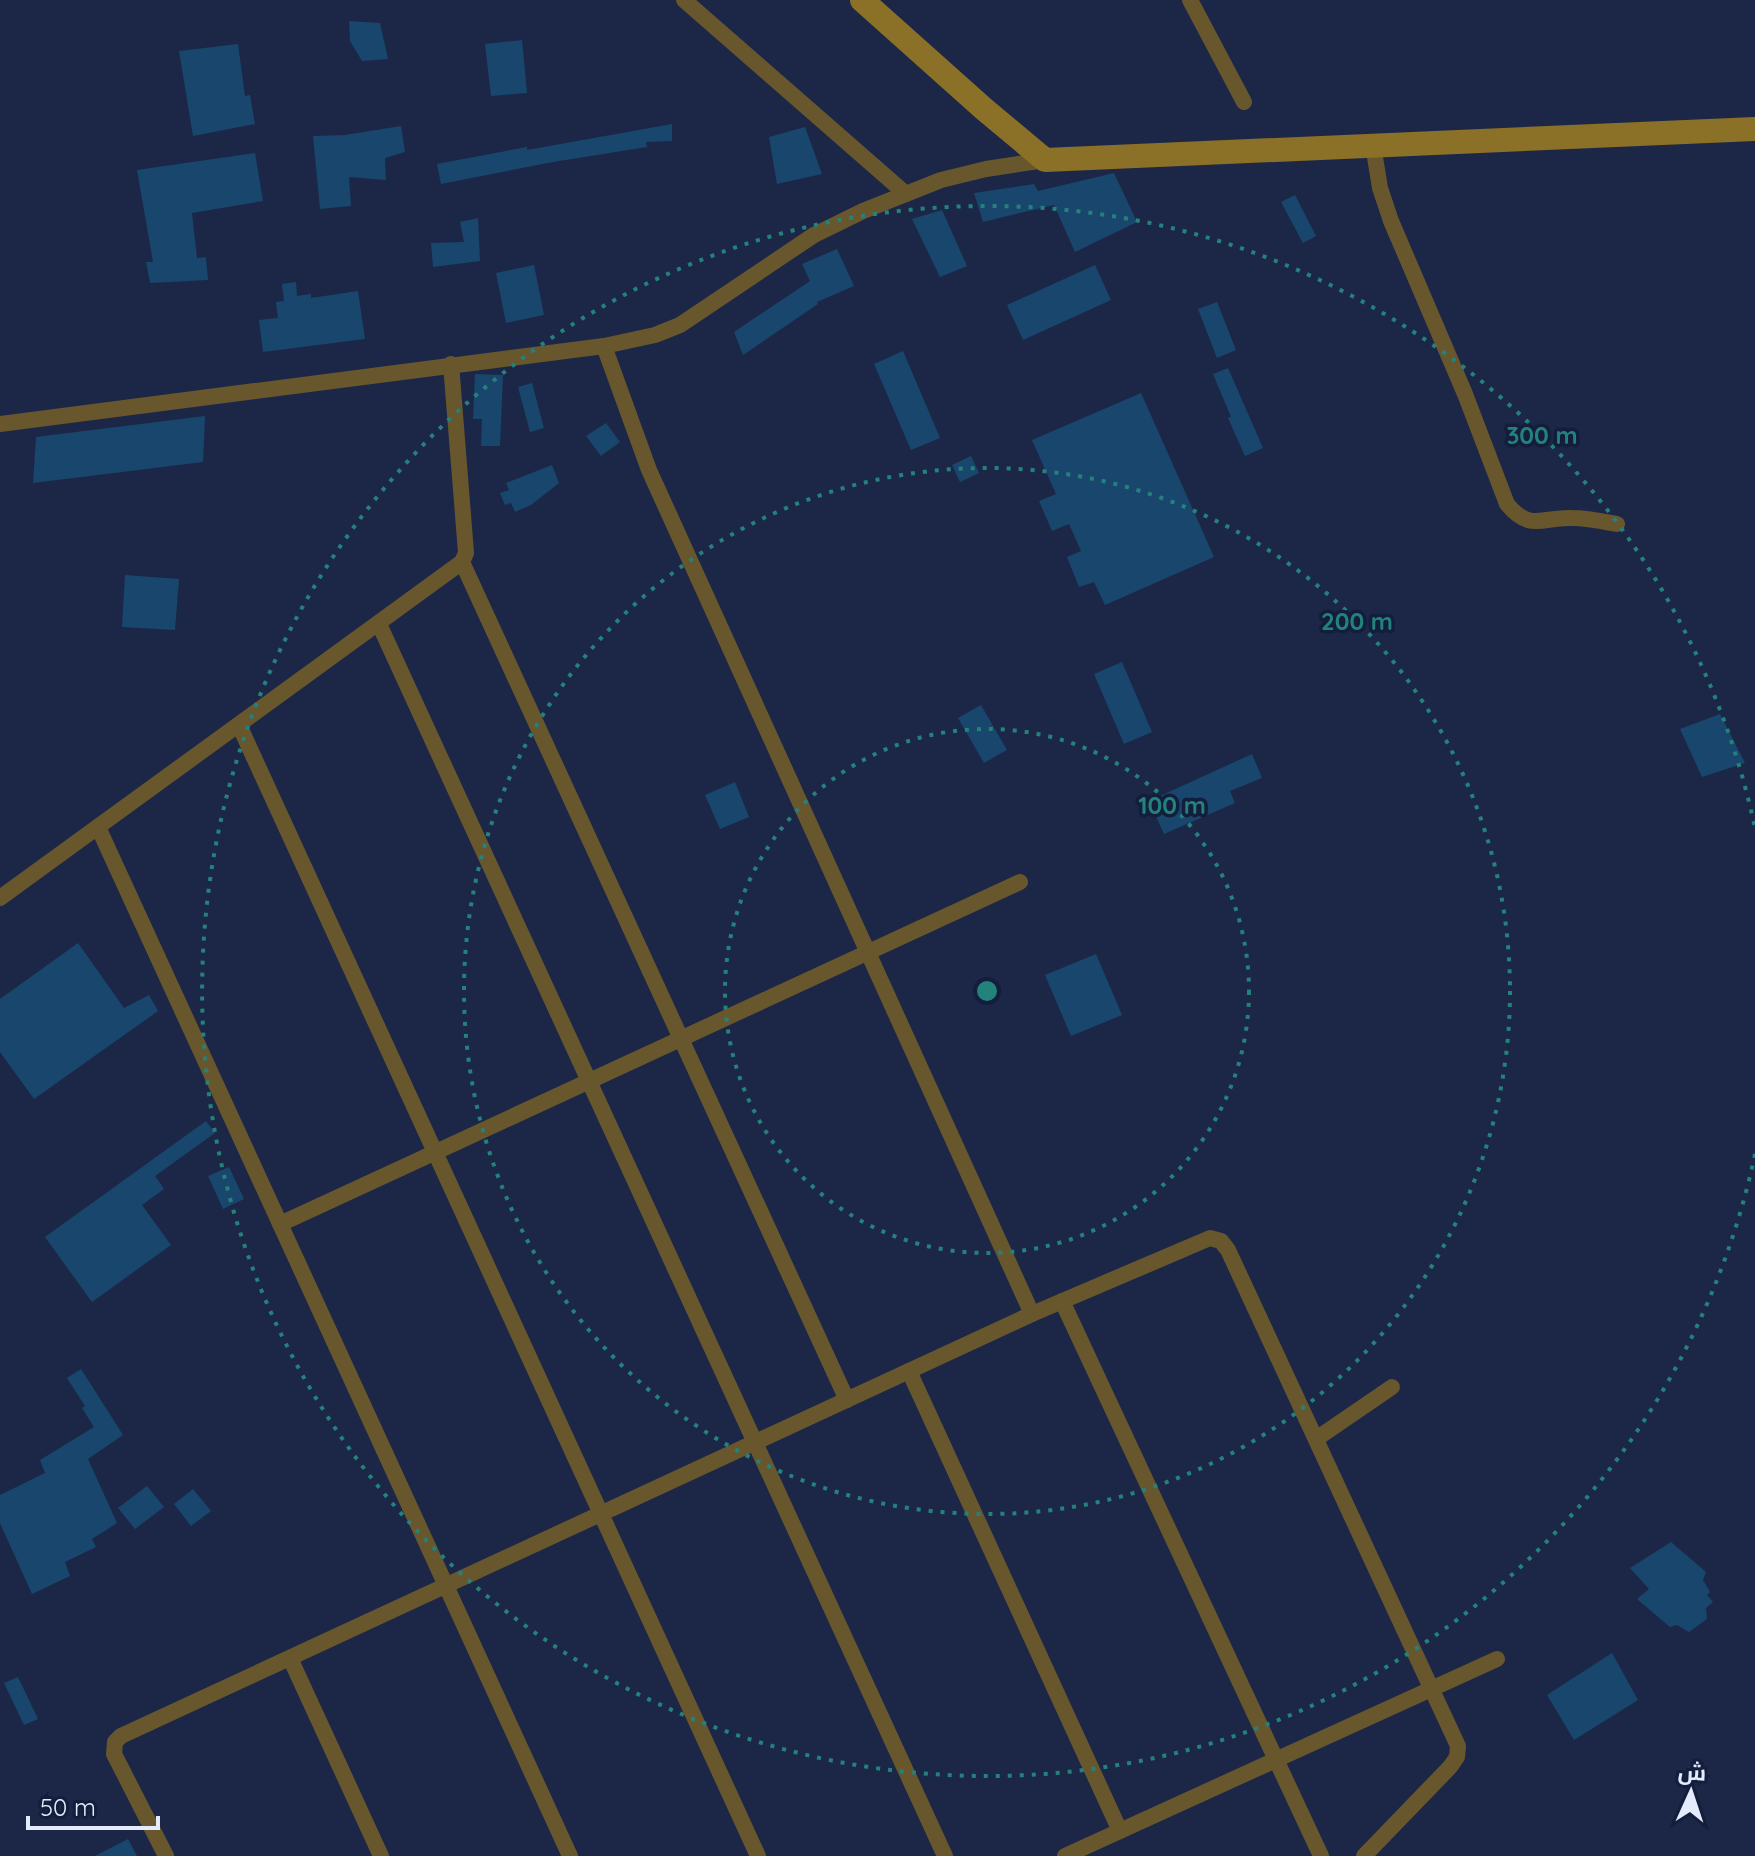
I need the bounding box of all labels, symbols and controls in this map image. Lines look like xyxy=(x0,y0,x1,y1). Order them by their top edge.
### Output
text: 300 m xyxy=(1506,420,1578,450)
text: 200 m xyxy=(1321,606,1393,636)
text: 100 m xyxy=(1138,790,1206,820)
centre of rings xyxy=(973,977,1001,1005)
north arrow xyxy=(1651,1752,1731,1832)
text: ش xyxy=(1677,1757,1707,1787)
scale bar xyxy=(28,1780,158,1830)
text: 50 m xyxy=(40,1792,96,1822)

